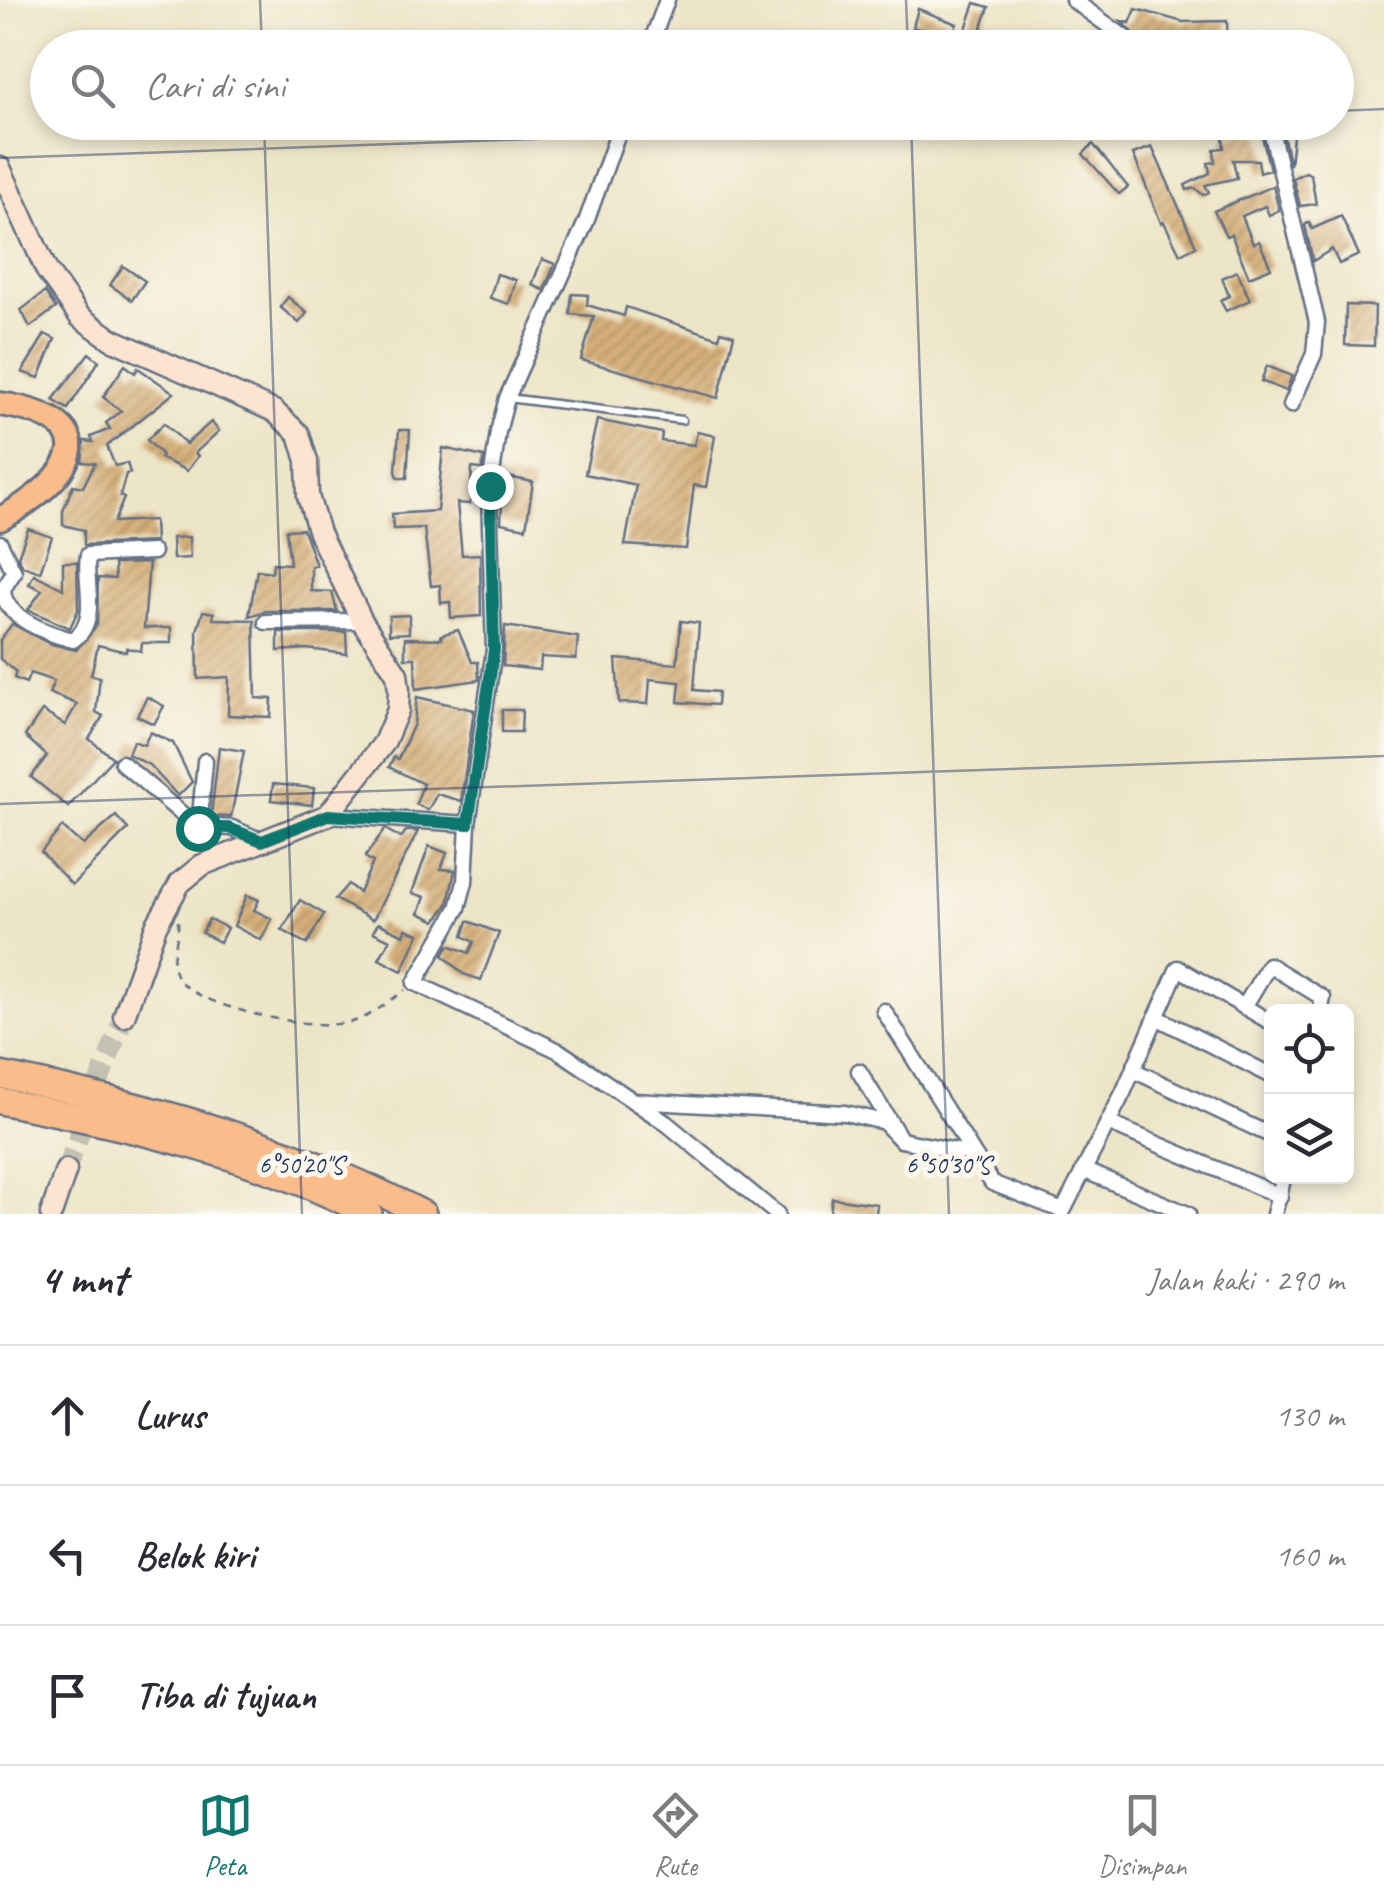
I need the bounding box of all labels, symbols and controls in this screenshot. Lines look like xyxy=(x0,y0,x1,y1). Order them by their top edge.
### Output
search box xyxy=(30,30,1354,140)
icon: search xyxy=(65,58,120,113)
text: Cari di sini xyxy=(145,62,285,109)
route end xyxy=(468,464,514,510)
route start xyxy=(176,806,222,852)
map controls xyxy=(1264,1004,1354,1184)
button: locate xyxy=(1264,1004,1354,1094)
button: layers xyxy=(1264,1094,1354,1184)
text: 6°50'20"S xyxy=(259,1149,348,1181)
text: 6°50'30"S xyxy=(906,1149,995,1181)
text: 4 mnt xyxy=(40,1253,126,1306)
text: Jalan kaki · 290 m xyxy=(1147,1259,1344,1300)
icon: ahead xyxy=(40,1388,95,1443)
text: Lurus xyxy=(135,1392,205,1439)
text: 130 m xyxy=(1275,1395,1344,1436)
icon: left xyxy=(40,1528,95,1583)
text: Belok kiri xyxy=(135,1532,255,1579)
text: 160 m xyxy=(1275,1535,1344,1576)
icon: arrive xyxy=(40,1668,95,1723)
text: Tiba di tujuan xyxy=(135,1672,316,1719)
tab: Peta xyxy=(198,1788,253,1883)
tab: Rute xyxy=(648,1788,703,1883)
tab: Disimpan xyxy=(1098,1788,1186,1883)

